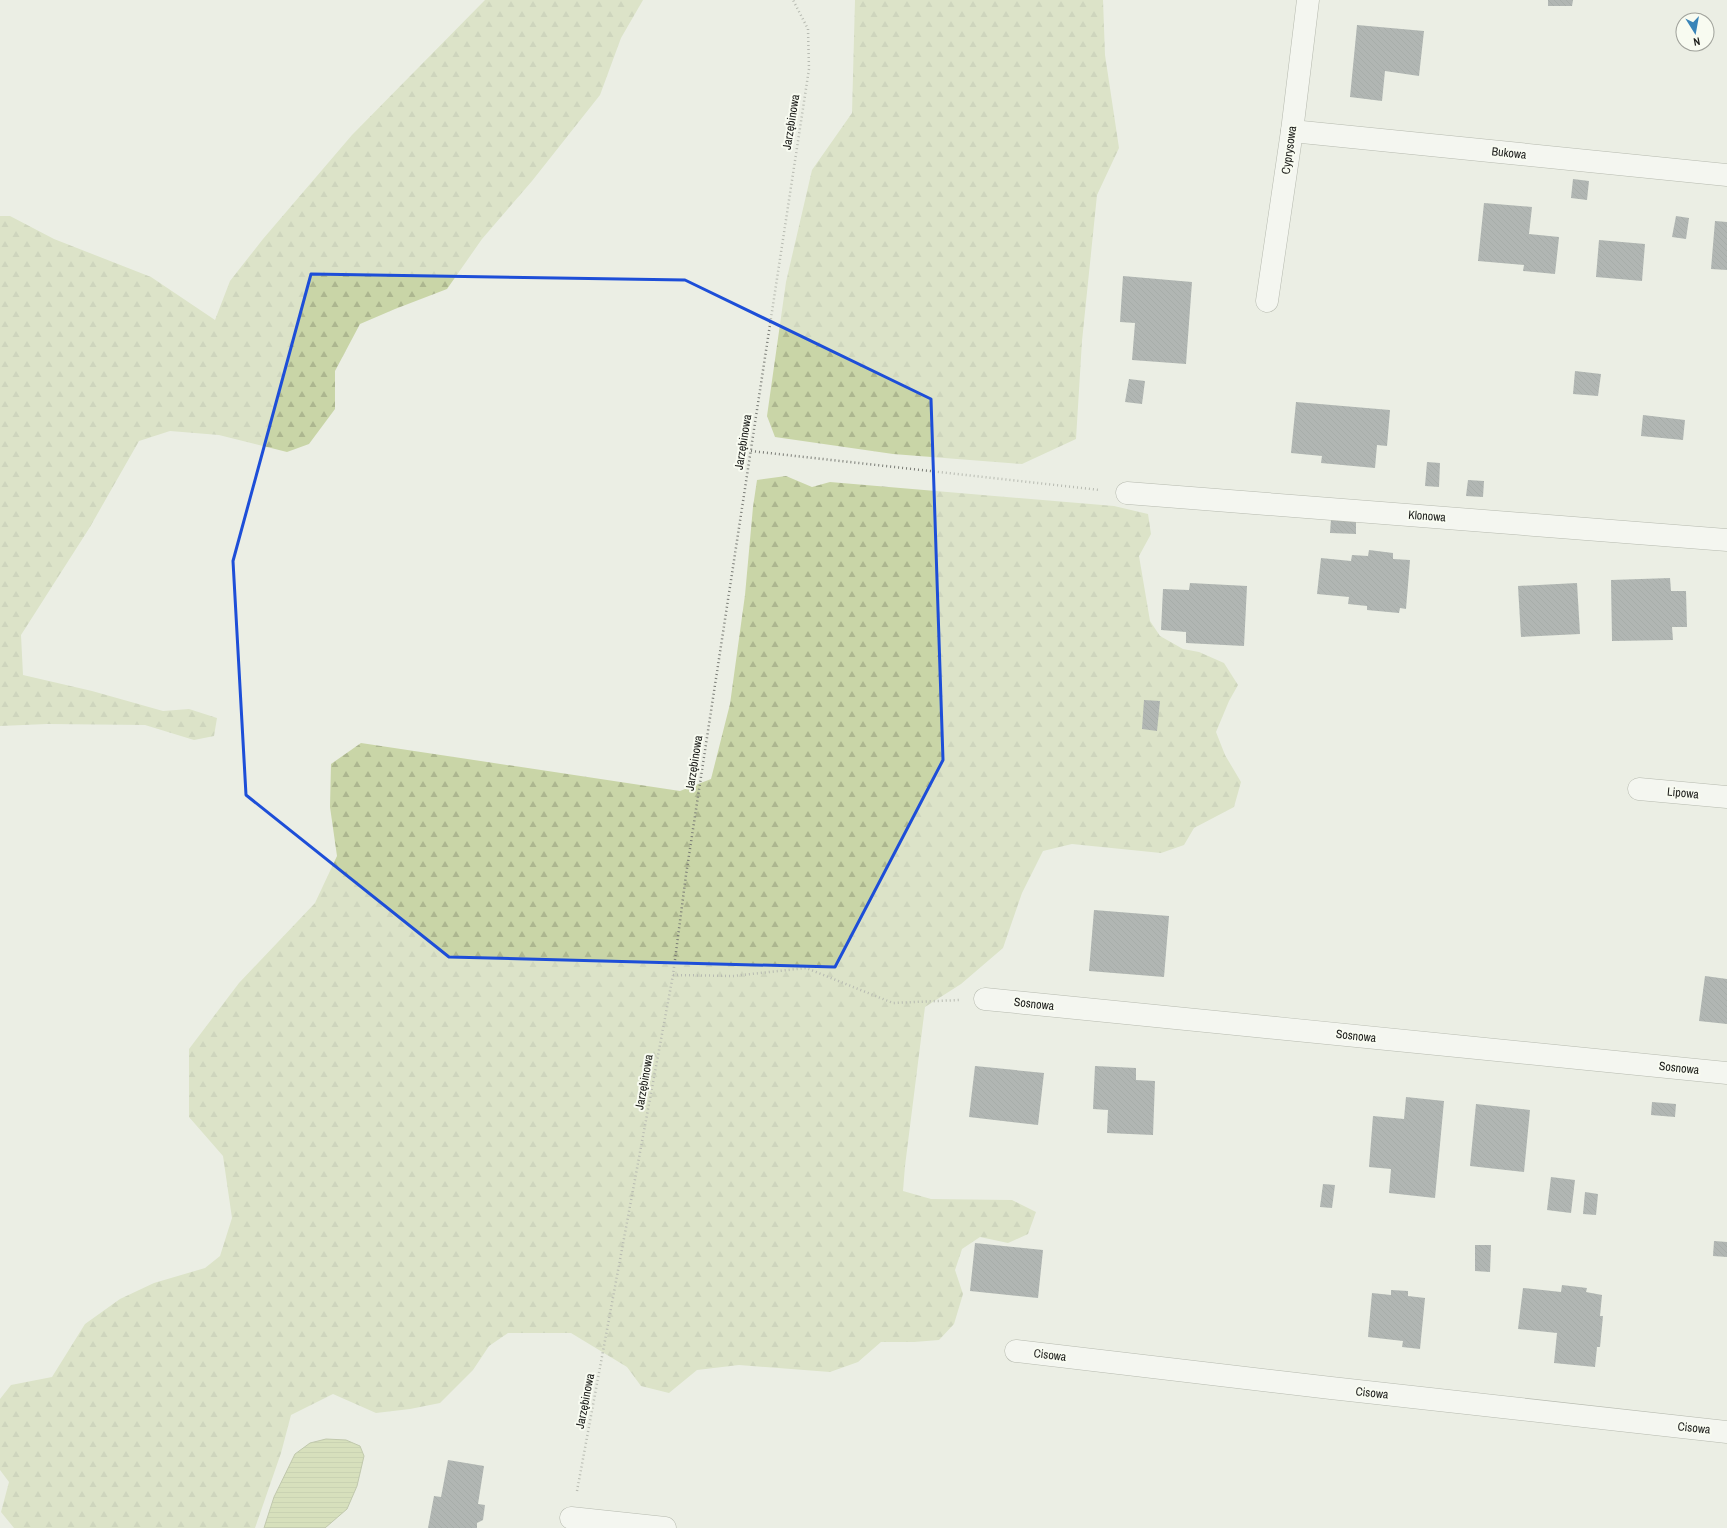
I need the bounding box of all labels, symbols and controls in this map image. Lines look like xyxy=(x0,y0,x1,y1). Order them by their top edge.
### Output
north arrow xyxy=(1675,12,1715,52)
text: N xyxy=(1692,34,1701,49)
street label: Jarzębinowa xyxy=(779,93,803,151)
street label: Cyprysowa xyxy=(1278,124,1300,175)
street label: Bukowa xyxy=(1491,143,1528,163)
street label: Jarzębinowa xyxy=(731,413,755,471)
street label: Klonowa xyxy=(1408,507,1447,525)
street label: Jarzębinowa xyxy=(682,734,706,792)
street label: Lipowa xyxy=(1666,784,1700,802)
street label: Sosnowa xyxy=(1013,994,1055,1014)
street label: Sosnowa xyxy=(1335,1026,1377,1046)
street label: Jarzębinowa xyxy=(631,1053,657,1111)
street label: Sosnowa xyxy=(1658,1058,1700,1078)
street label: Cisowa xyxy=(1033,1345,1068,1365)
street label: Jarzębinowa xyxy=(572,1372,598,1430)
street label: Cisowa xyxy=(1355,1383,1390,1403)
street label: Cisowa xyxy=(1677,1418,1712,1438)

